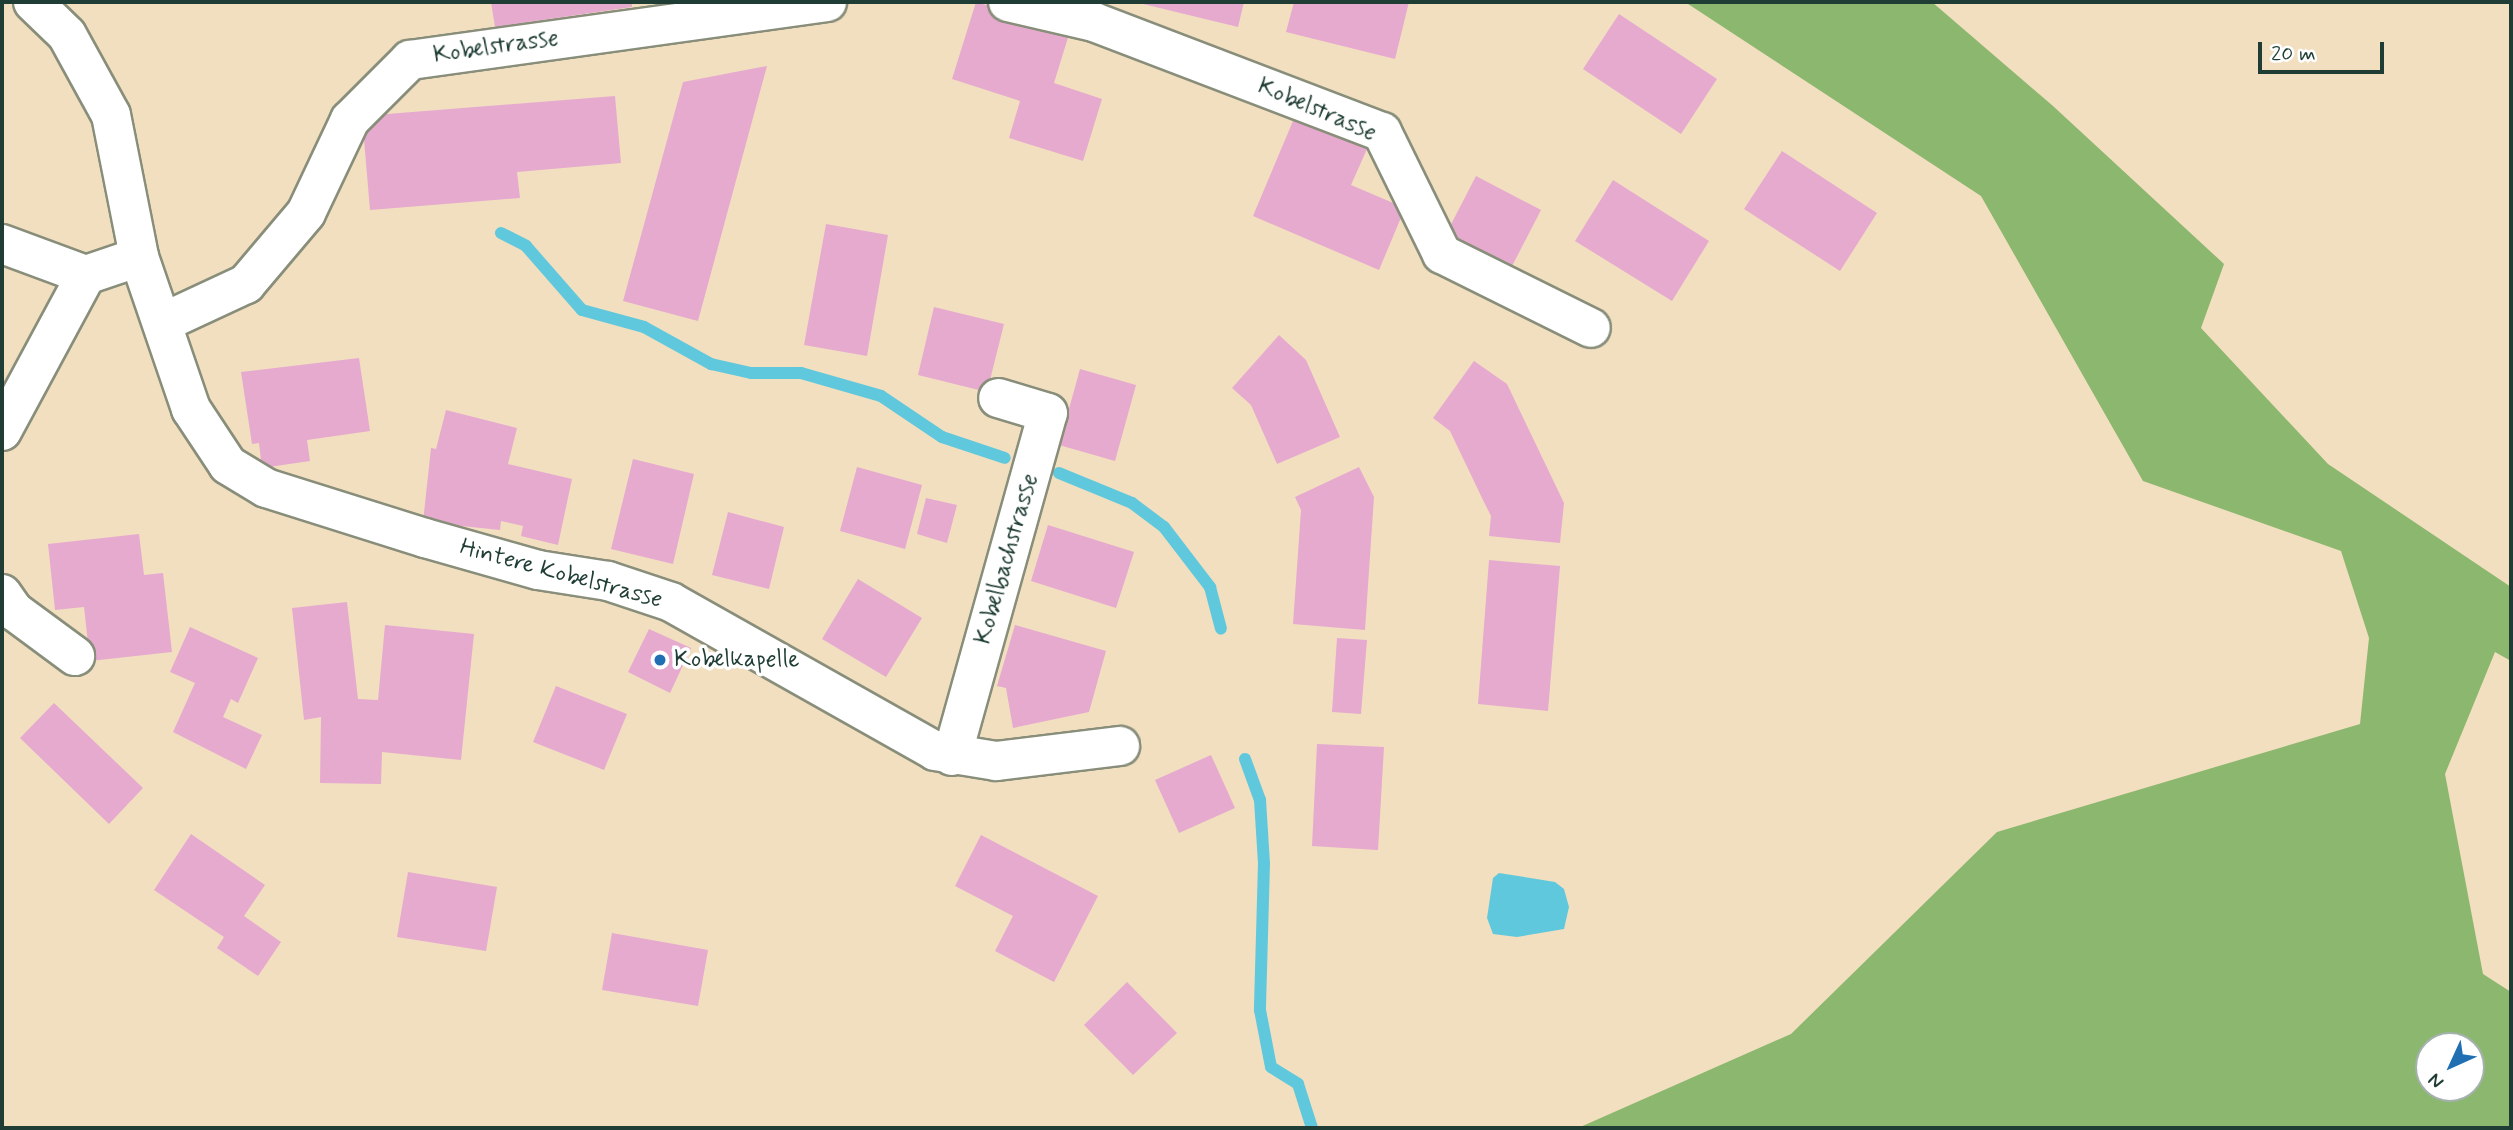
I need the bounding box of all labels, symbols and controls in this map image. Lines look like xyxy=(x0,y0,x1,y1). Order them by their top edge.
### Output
street label: Kobelstrasse xyxy=(431,24,561,70)
scale bar xyxy=(2261,28,2387,72)
text: 20 m xyxy=(2271,40,2316,68)
street label: Kobelstrasse xyxy=(1253,72,1381,148)
street label: Kobelbachstrasse xyxy=(969,470,1045,648)
street label: Hintere Kobelstrasse xyxy=(456,533,666,615)
place label: Kobelkapelle xyxy=(674,646,800,674)
marker: Kobelkapelle xyxy=(652,652,668,668)
north arrow xyxy=(2415,1032,2485,1102)
text: N xyxy=(2423,1067,2450,1094)

